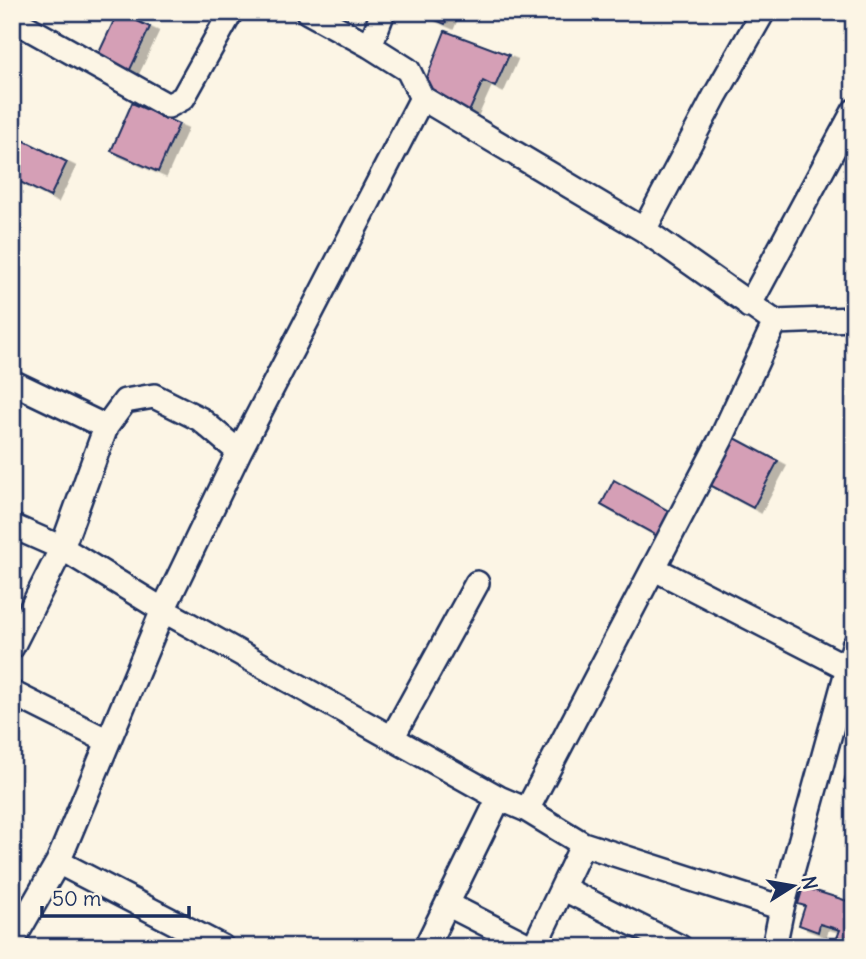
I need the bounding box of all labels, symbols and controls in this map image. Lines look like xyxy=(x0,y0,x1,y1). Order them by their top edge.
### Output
north arrow xyxy=(758,850,828,920)
text: N xyxy=(797,874,823,891)
scale bar xyxy=(42,875,189,919)
text: 50 m xyxy=(52,885,101,912)

